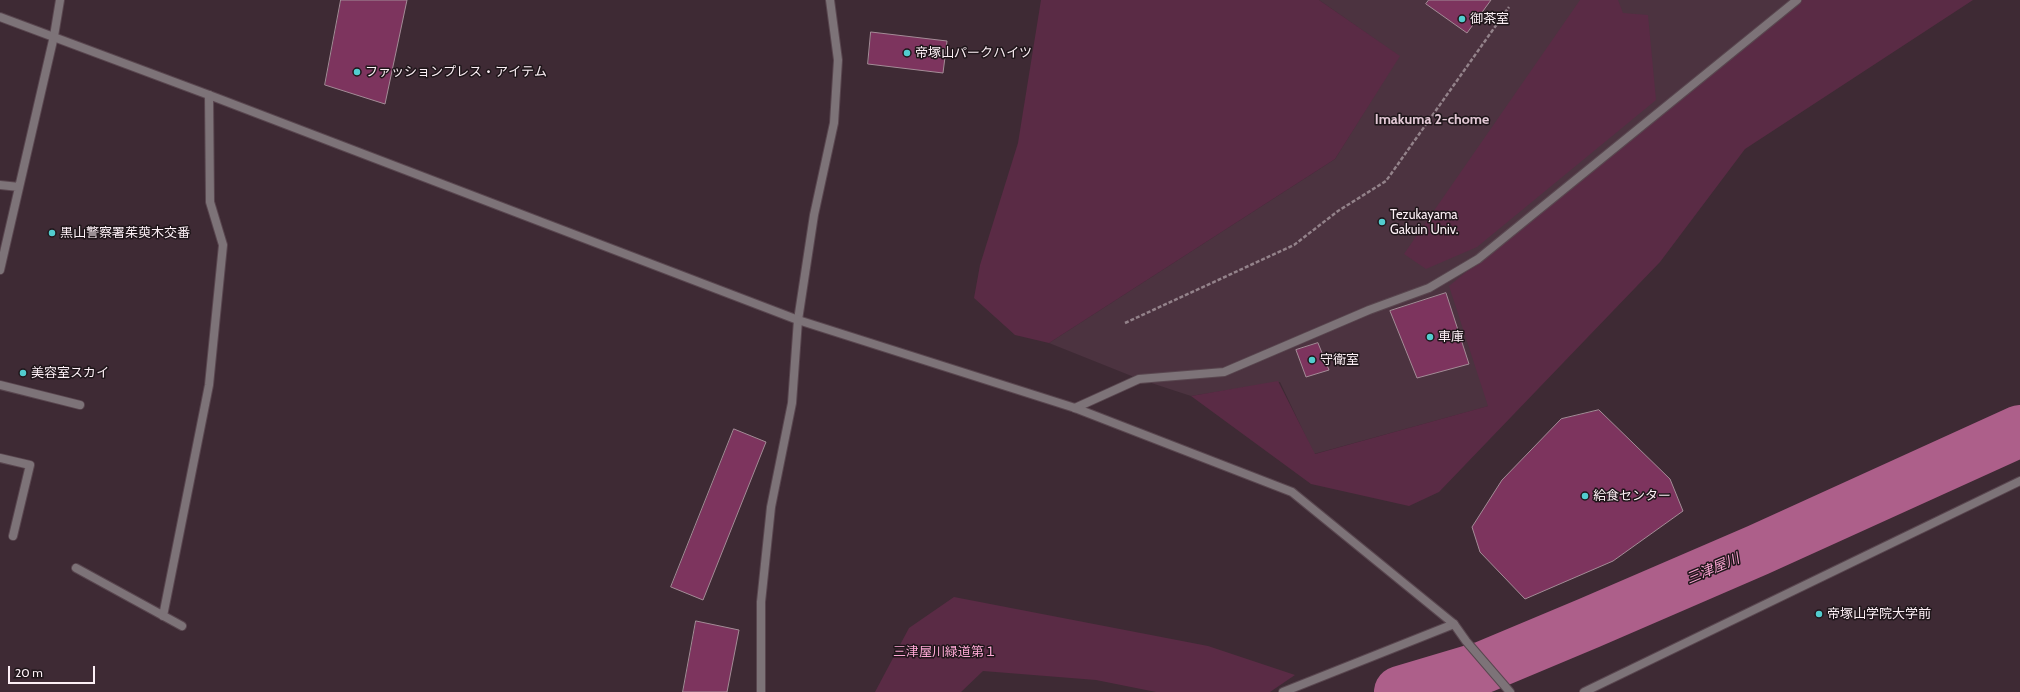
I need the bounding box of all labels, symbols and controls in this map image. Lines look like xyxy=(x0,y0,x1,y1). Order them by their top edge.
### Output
place label: 御茶室 xyxy=(1470,11,1509,27)
marker: 御茶室 xyxy=(1457,14,1467,24)
place label: 帝塚山パークハイツ xyxy=(915,45,1032,61)
marker: 帝塚山パークハイツ xyxy=(902,48,912,58)
place label: ファッションプレス・アイテム xyxy=(365,64,547,80)
marker: ファッションプレス・アイテム xyxy=(352,67,362,77)
district label: Imakuma 2-chome xyxy=(1375,112,1489,128)
place label: Tezukayama Gakuin Univ. xyxy=(1390,207,1459,238)
marker: Tezukayama Gakuin Univ. xyxy=(1377,217,1387,227)
place label: 黒山警察署茱萸木交番 xyxy=(60,225,190,241)
marker: 黒山警察署茱萸木交番 xyxy=(47,228,57,238)
place label: 車庫 xyxy=(1438,329,1464,345)
marker: 車庫 xyxy=(1425,332,1435,342)
place label: 守衛室 xyxy=(1320,352,1359,368)
marker: 守衛室 xyxy=(1307,355,1317,365)
place label: 美容室スカイ xyxy=(31,365,109,381)
marker: 美容室スカイ xyxy=(18,368,28,378)
place label: 給食センター xyxy=(1593,488,1671,504)
marker: 給食センター xyxy=(1580,491,1590,501)
water label: 三津屋川 xyxy=(1684,550,1742,588)
place label: 帝塚山学院大学前 xyxy=(1827,606,1931,622)
marker: 帝塚山学院大学前 xyxy=(1814,609,1824,619)
park label: 三津屋川緑道第１ xyxy=(893,644,997,660)
scale bar xyxy=(10,658,97,684)
text: 20 m xyxy=(15,665,43,680)

